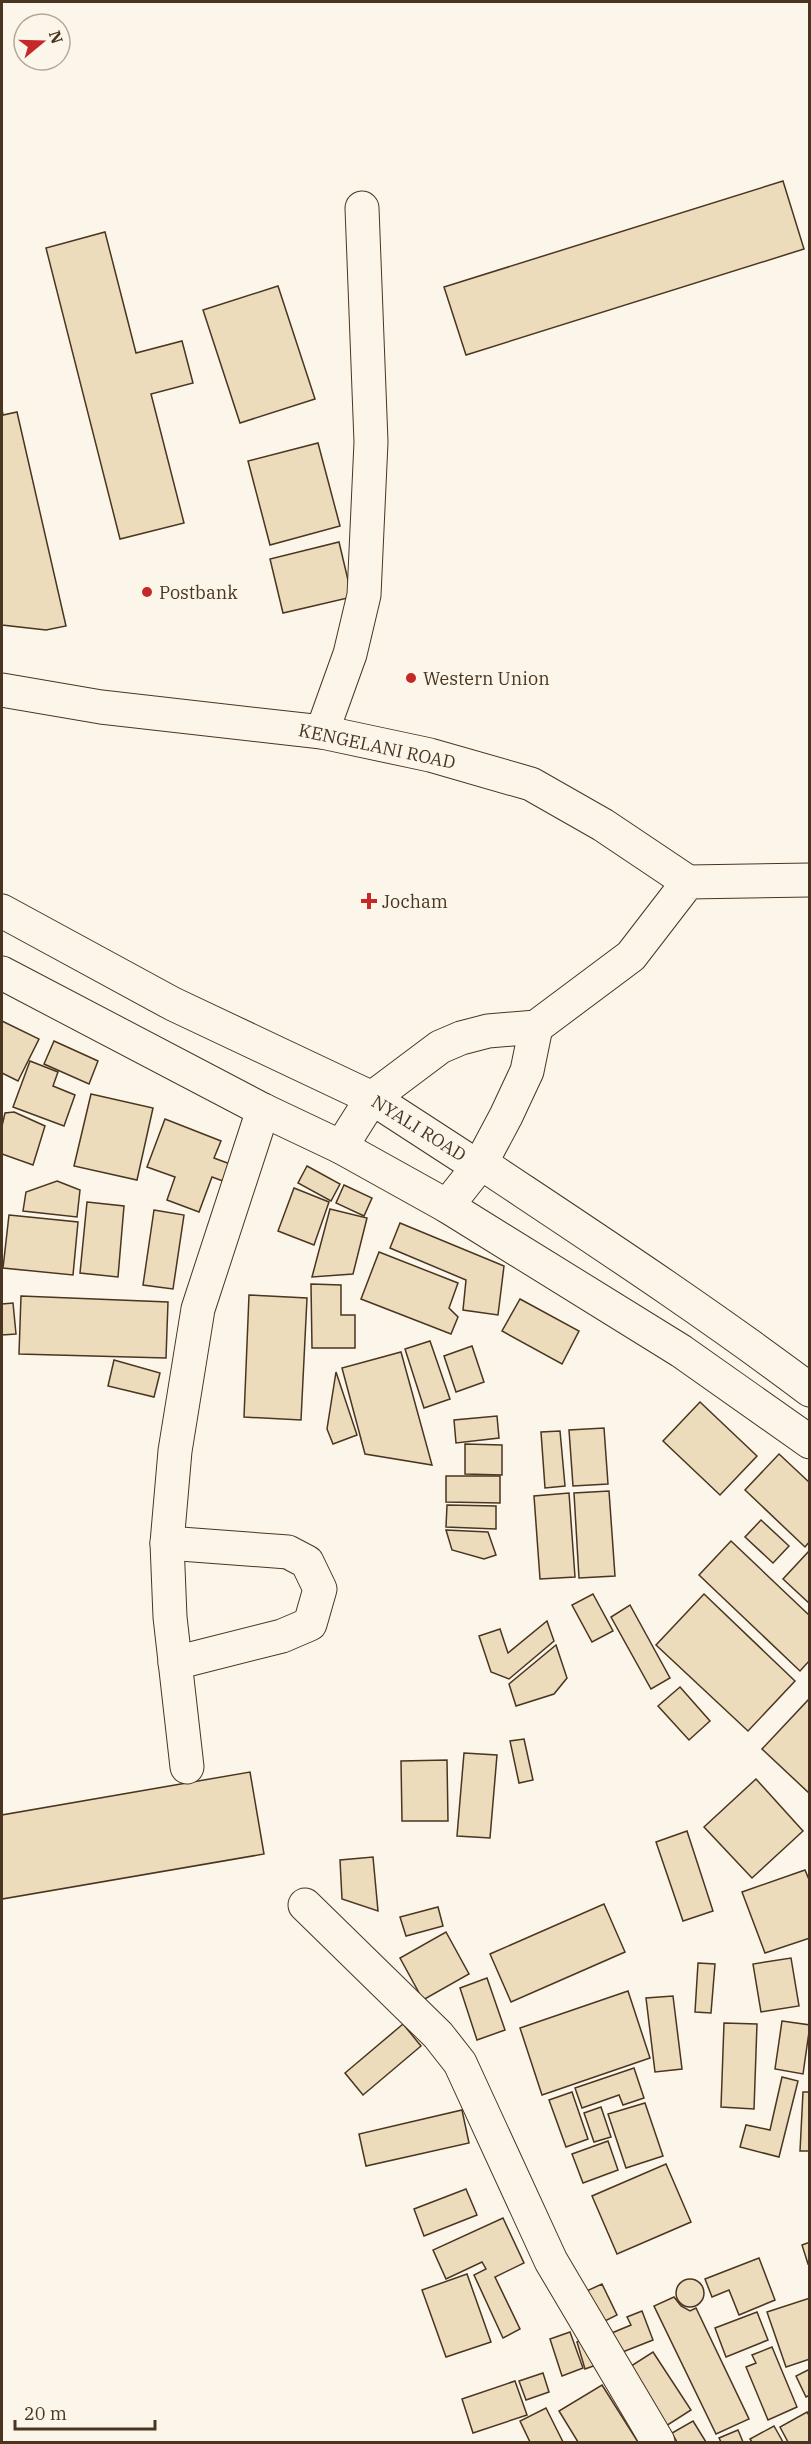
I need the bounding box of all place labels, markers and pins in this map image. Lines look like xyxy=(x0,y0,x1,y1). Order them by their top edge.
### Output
place label: Postbank xyxy=(159,581,238,604)
marker: Postbank xyxy=(140,585,154,599)
place label: Western Union xyxy=(423,667,550,690)
marker: Western Union xyxy=(404,671,418,685)
place label: Jocham xyxy=(382,890,448,913)
marker: Jocham xyxy=(360,892,378,910)

